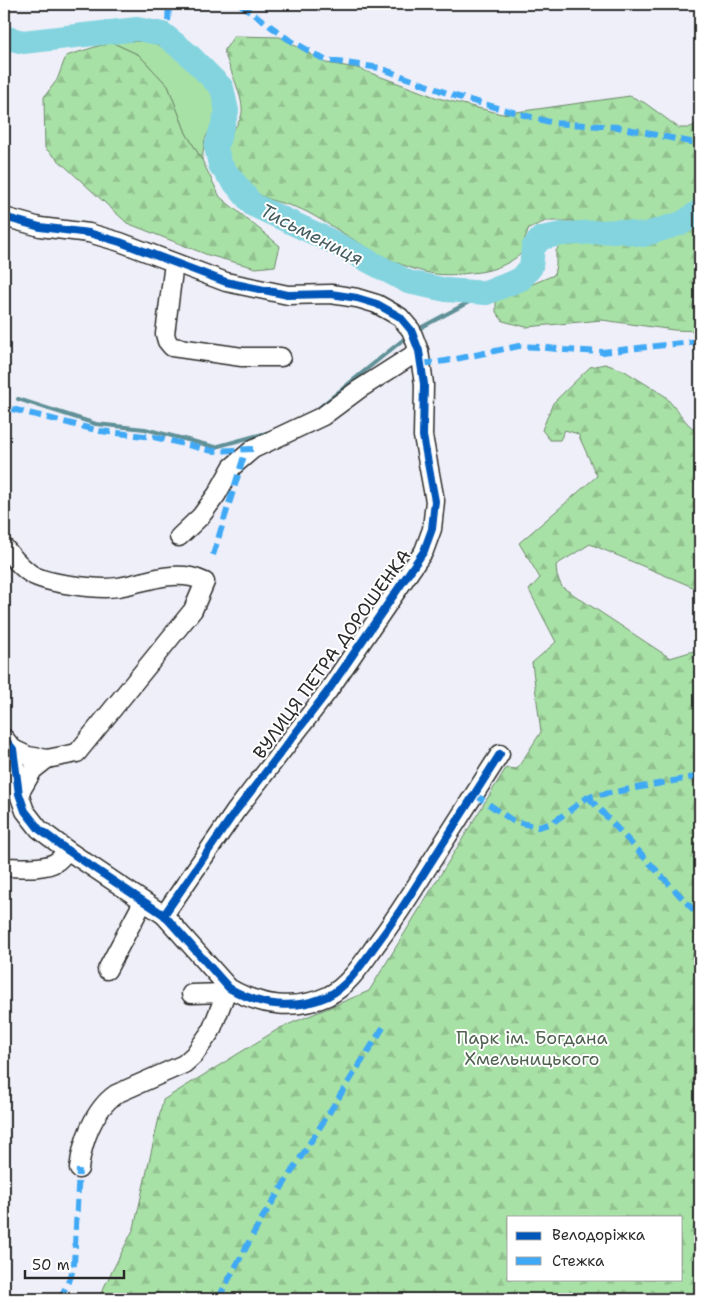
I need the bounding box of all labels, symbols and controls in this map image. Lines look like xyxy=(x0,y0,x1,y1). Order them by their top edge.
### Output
water label: Тисьмениця xyxy=(256,198,367,271)
street label: ВУЛИЦЯ ПЕТРА ДОРОШЕНКА xyxy=(248,544,416,764)
park label: Парк ім. Богдана Хмельницького xyxy=(456,1026,608,1071)
legend xyxy=(507,1216,682,1280)
text: Велодоріжка xyxy=(552,1225,646,1245)
scale bar xyxy=(25,1248,124,1280)
text: Стежка xyxy=(552,1251,605,1271)
text: 50 m xyxy=(32,1255,70,1275)

